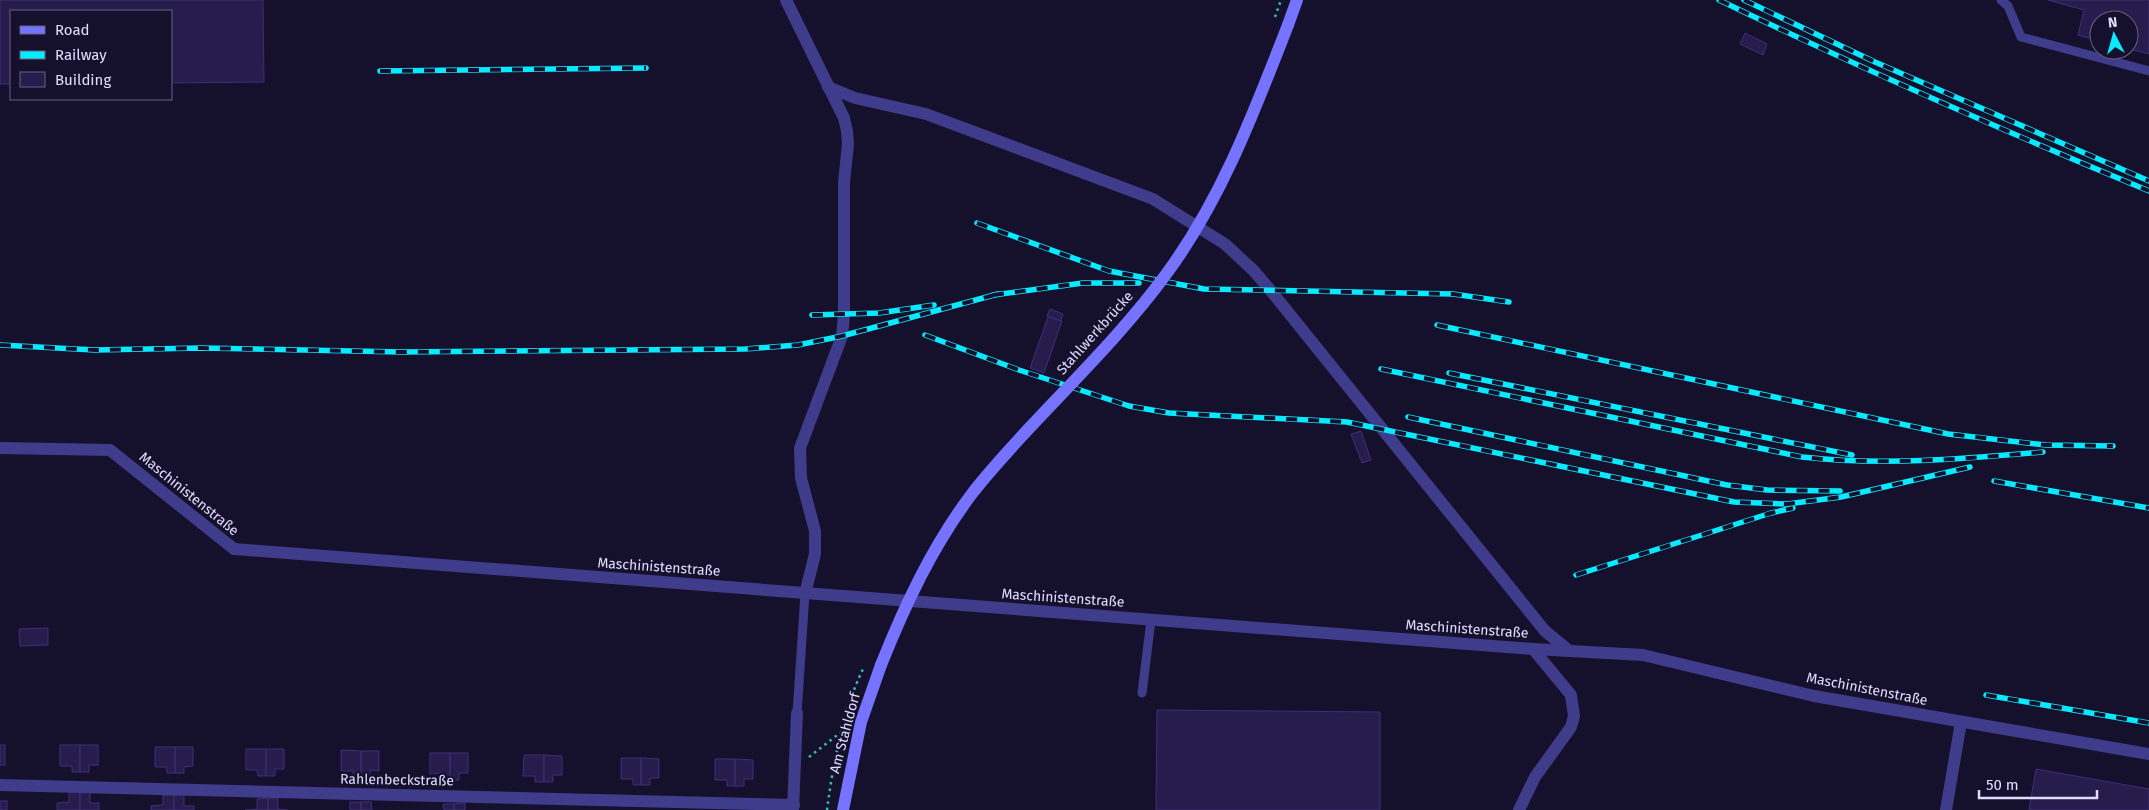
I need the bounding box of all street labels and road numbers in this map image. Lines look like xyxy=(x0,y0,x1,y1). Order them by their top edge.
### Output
street label: Stahlwerkbrücke xyxy=(1053,288,1137,378)
street label: Maschinistenstraße xyxy=(136,449,242,539)
street label: Maschinistenstraße xyxy=(597,554,721,580)
street label: Maschinistenstraße xyxy=(1001,585,1125,611)
street label: Maschinistenstraße xyxy=(1405,616,1529,642)
street label: Maschinistenstraße xyxy=(1805,669,1929,709)
street label: Am Stahldorf xyxy=(826,690,864,775)
street label: Rahlenbeckstraße xyxy=(340,771,454,789)

